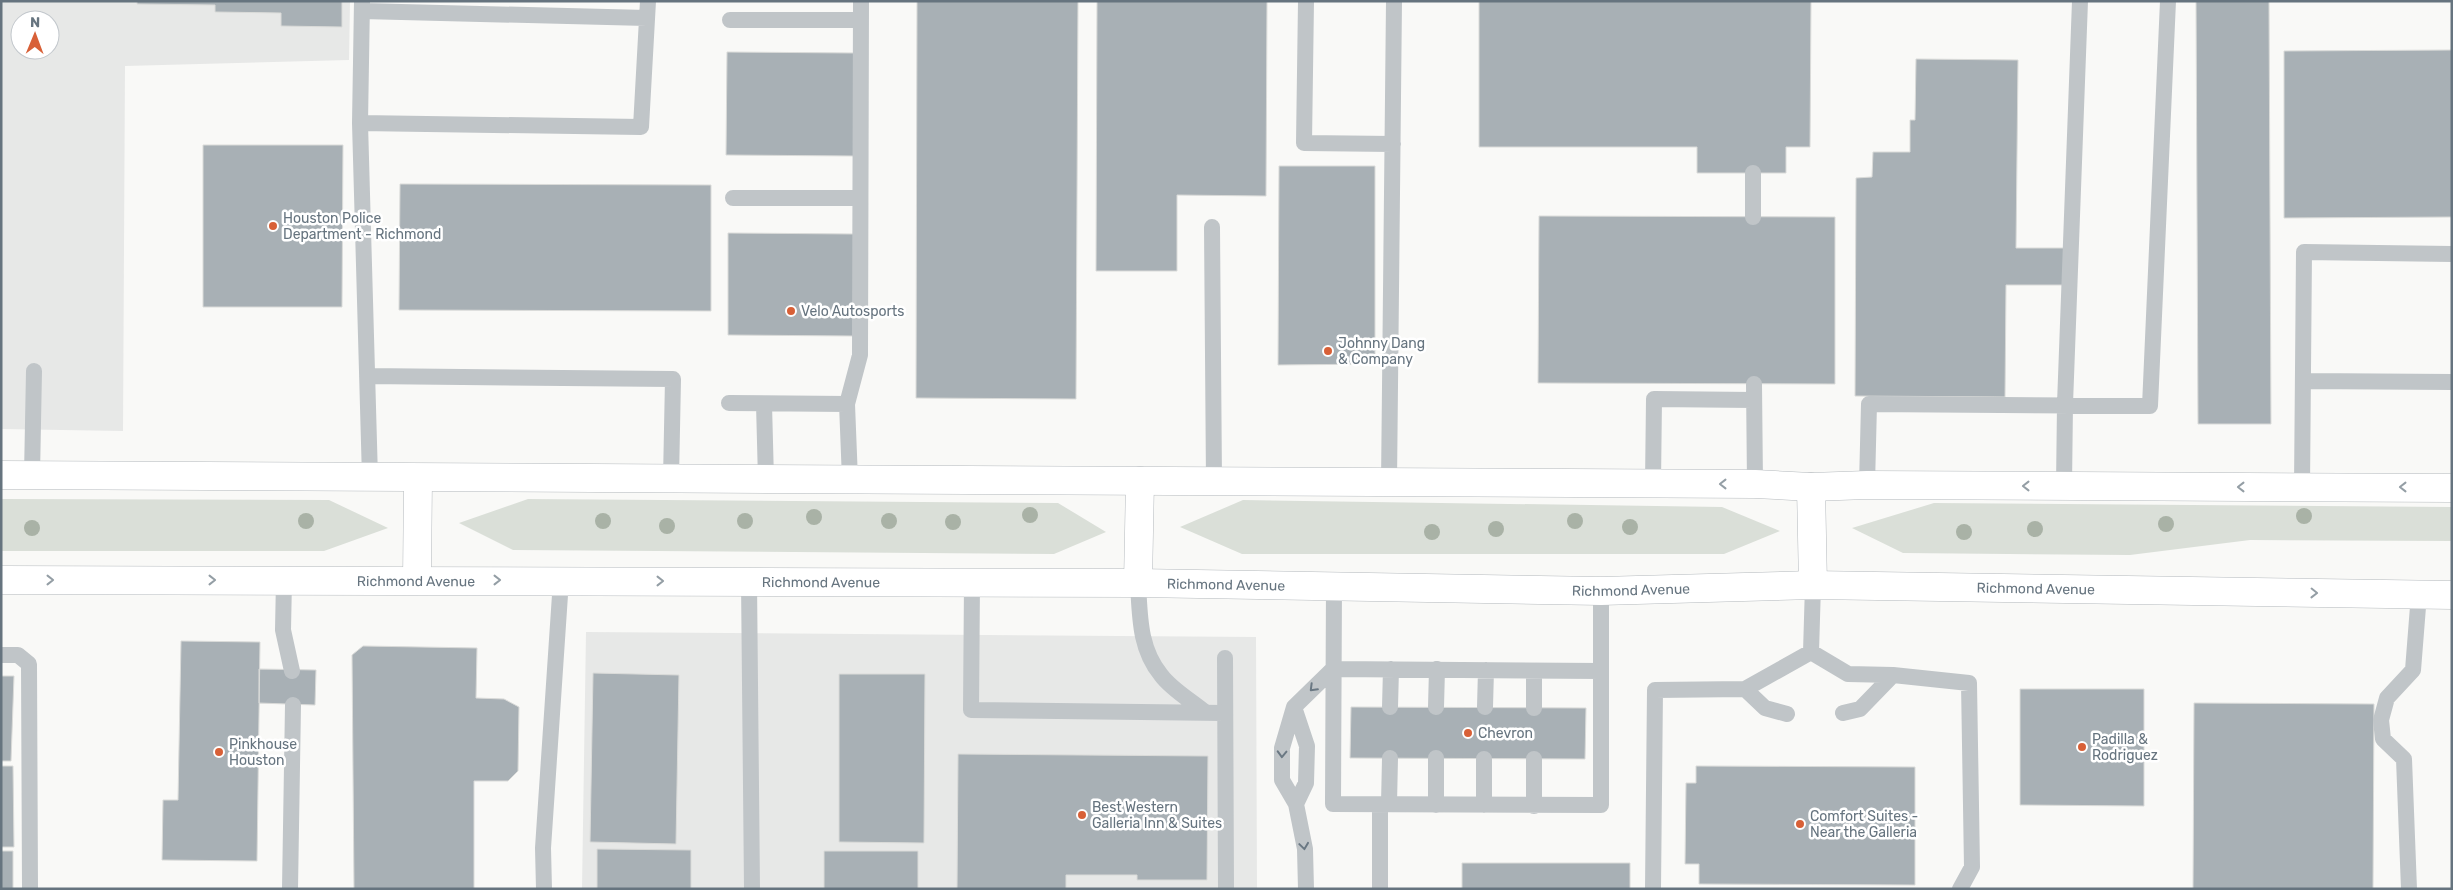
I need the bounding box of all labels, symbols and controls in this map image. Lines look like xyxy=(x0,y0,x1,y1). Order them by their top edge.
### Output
north arrow xyxy=(10,10,60,60)
text: N xyxy=(30,14,40,31)
place label: Houston Police Department - Richmond xyxy=(283,210,441,243)
marker: Houston Police Department - Richmond xyxy=(267,220,279,232)
place label: Velo Autosports xyxy=(801,303,904,320)
marker: Velo Autosports xyxy=(785,305,797,317)
place label: Johnny Dang & Company xyxy=(1338,335,1425,368)
marker: Johnny Dang & Company xyxy=(1322,345,1334,357)
one-way arrow xyxy=(1719,479,1726,489)
one-way arrow xyxy=(2021,481,2029,491)
one-way arrow xyxy=(2236,482,2244,492)
one-way arrow xyxy=(2399,482,2406,492)
street label: Richmond Avenue xyxy=(357,573,475,590)
street label: Richmond Avenue xyxy=(762,574,880,591)
one-way arrow xyxy=(46,575,54,585)
one-way arrow xyxy=(209,575,217,585)
one-way arrow xyxy=(494,575,502,585)
street label: Richmond Avenue xyxy=(1167,575,1285,595)
one-way arrow xyxy=(656,576,664,586)
street label: Richmond Avenue xyxy=(1572,580,1690,600)
street label: Richmond Avenue xyxy=(1977,580,2095,598)
one-way arrow xyxy=(2310,588,2318,599)
one-way arrow xyxy=(1310,682,1319,691)
place label: Chevron xyxy=(1478,725,1533,742)
marker: Chevron xyxy=(1462,727,1474,739)
place label: Padilla & Rodriguez xyxy=(2092,731,2158,764)
place label: Pinkhouse Houston xyxy=(229,736,297,769)
marker: Padilla & Rodriguez xyxy=(2076,741,2088,753)
marker: Pinkhouse Houston xyxy=(213,746,225,758)
one-way arrow xyxy=(1277,751,1288,759)
place label: Best Western Galleria Inn & Suites xyxy=(1092,799,1222,832)
place label: Comfort Suites - Near the Galleria xyxy=(1810,808,1918,841)
marker: Best Western Galleria Inn & Suites xyxy=(1076,809,1088,821)
marker: Comfort Suites - Near the Galleria xyxy=(1794,818,1806,830)
one-way arrow xyxy=(1298,842,1308,851)

